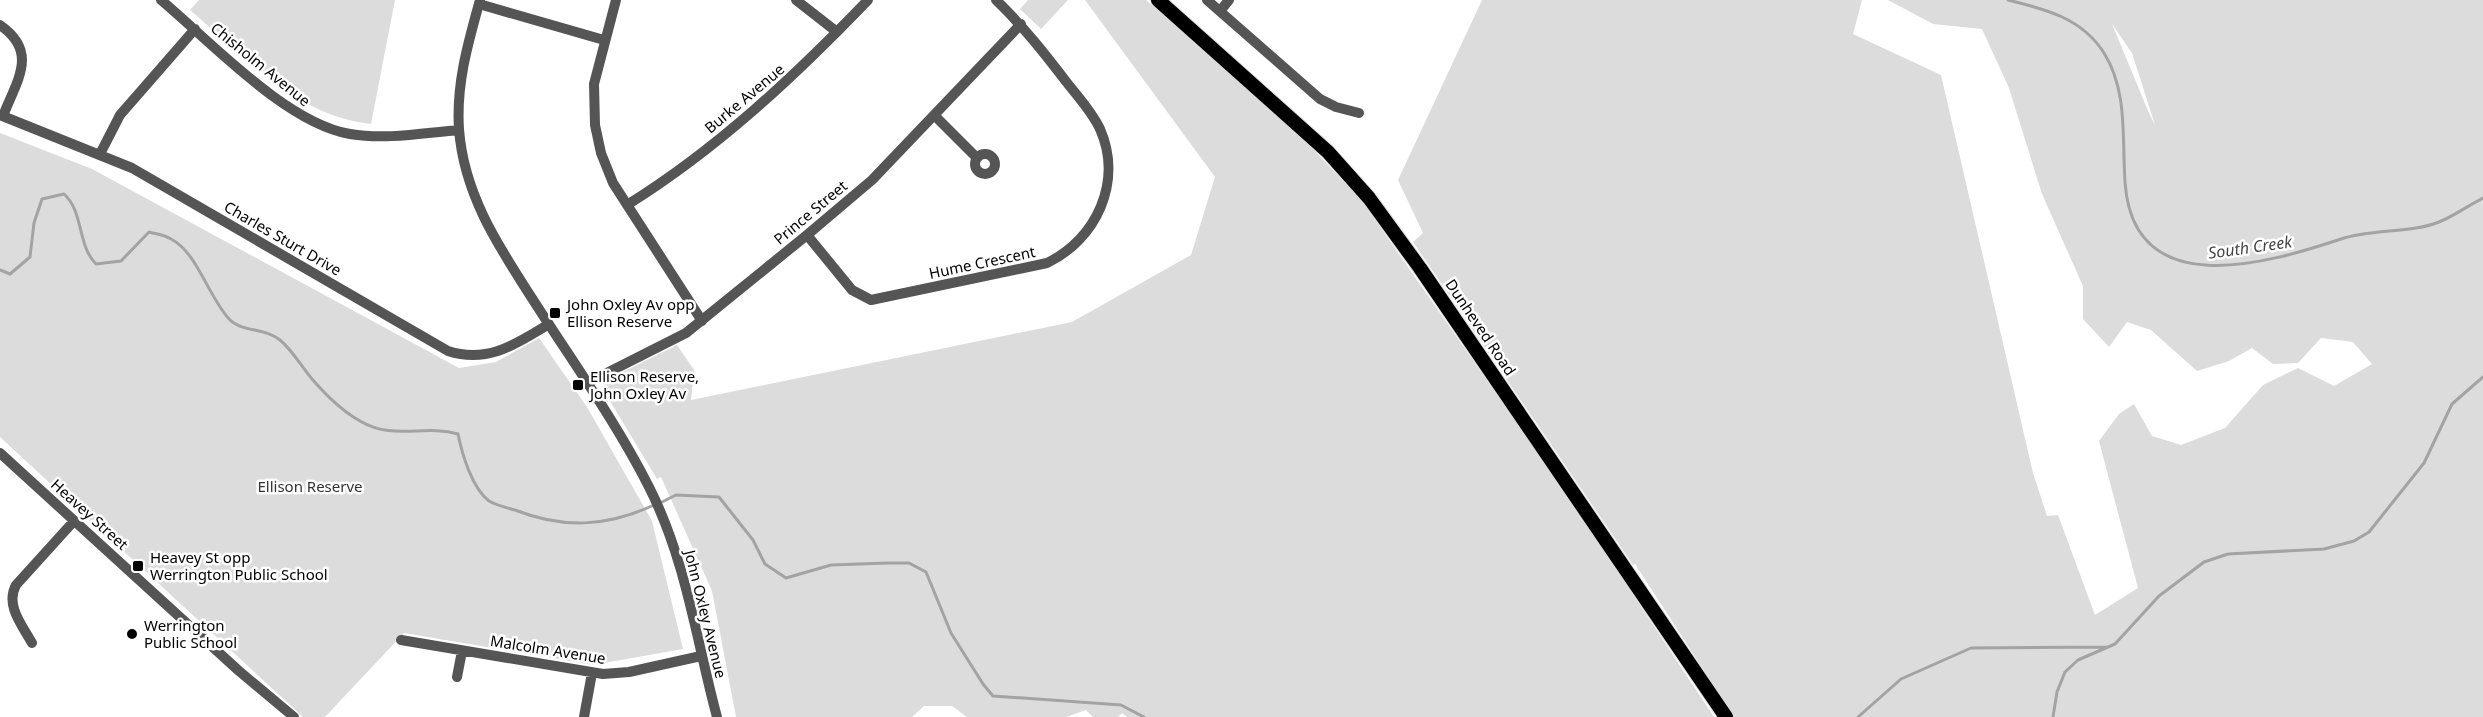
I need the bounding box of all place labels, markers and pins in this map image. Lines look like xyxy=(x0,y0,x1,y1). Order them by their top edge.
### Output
place label: John Oxley Av opp Ellison Reserve xyxy=(565,294,694,331)
marker: John Oxley Av opp Ellison Reserve xyxy=(548,306,562,320)
place label: Ellison Reserve, John Oxley Av xyxy=(588,366,699,403)
marker: Ellison Reserve, John Oxley Av xyxy=(571,378,585,392)
place label: Heavey St opp Werrington Public School xyxy=(150,547,328,584)
marker: Heavey St opp Werrington Public School xyxy=(131,559,145,573)
place label: Werrington Public School xyxy=(144,615,237,652)
marker: Werrington Public School xyxy=(125,627,139,641)

